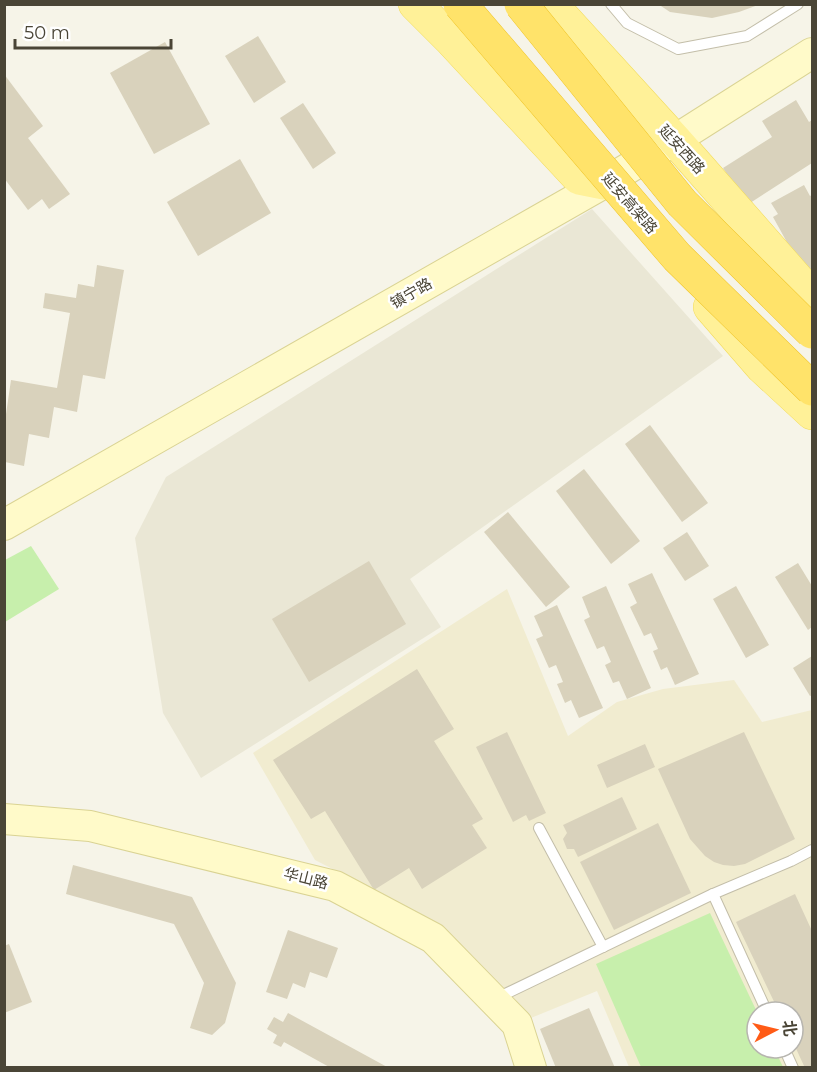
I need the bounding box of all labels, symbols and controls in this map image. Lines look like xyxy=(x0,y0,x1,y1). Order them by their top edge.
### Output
scale bar xyxy=(15,12,171,50)
text: 50 m xyxy=(24,22,70,44)
street label: 延安西路 xyxy=(655,120,709,178)
street label: 延安高架路 xyxy=(598,168,662,238)
street label: 镇宁路 xyxy=(387,274,435,312)
street label: 华山路 xyxy=(282,863,330,893)
north arrow xyxy=(745,1000,805,1060)
text: 北 xyxy=(779,1019,800,1037)

